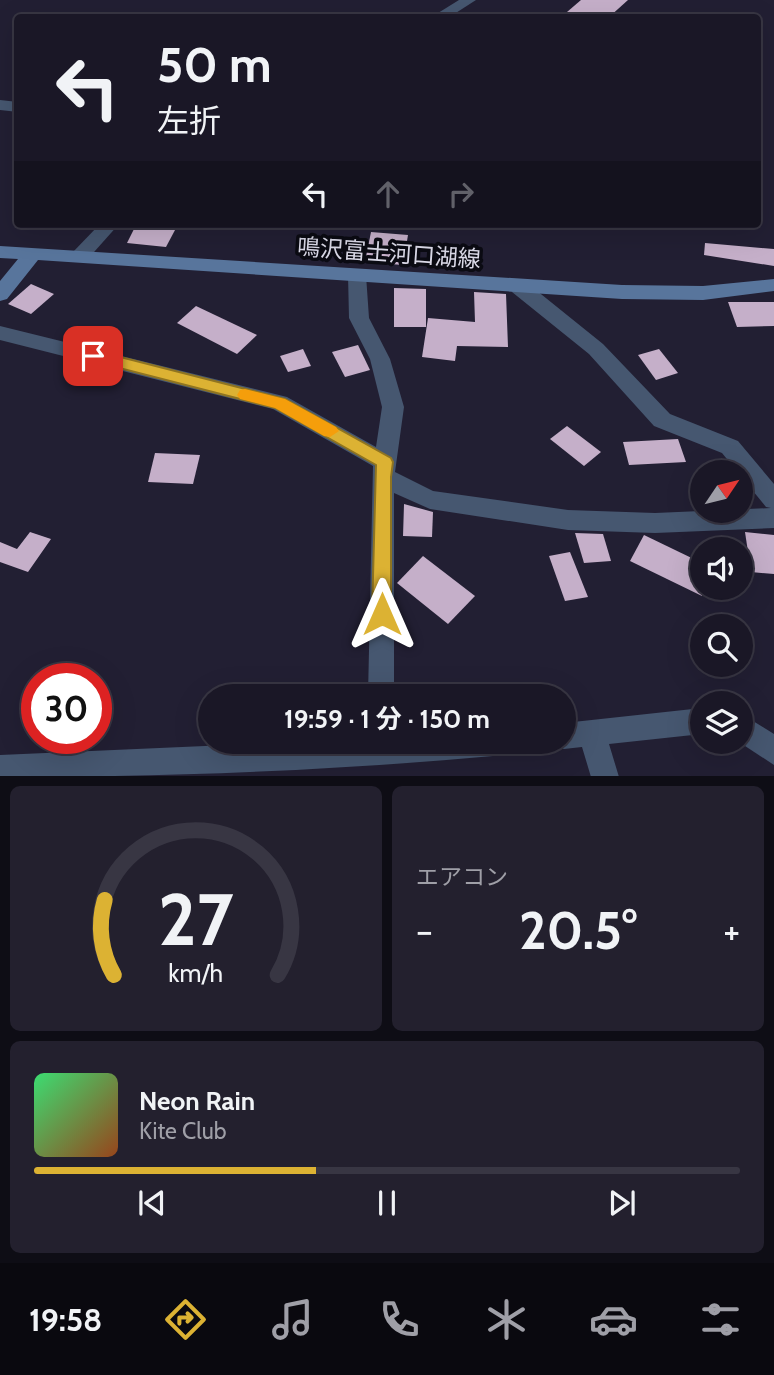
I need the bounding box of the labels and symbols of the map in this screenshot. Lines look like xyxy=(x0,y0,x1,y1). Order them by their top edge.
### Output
street label: 鳴沢富士河口湖線 xyxy=(296,233,482,273)
pin xyxy=(63,326,123,386)
north arrow xyxy=(690,460,752,523)
position arrow xyxy=(345,577,419,651)
speed limit sign: 30 xyxy=(21,663,112,754)

